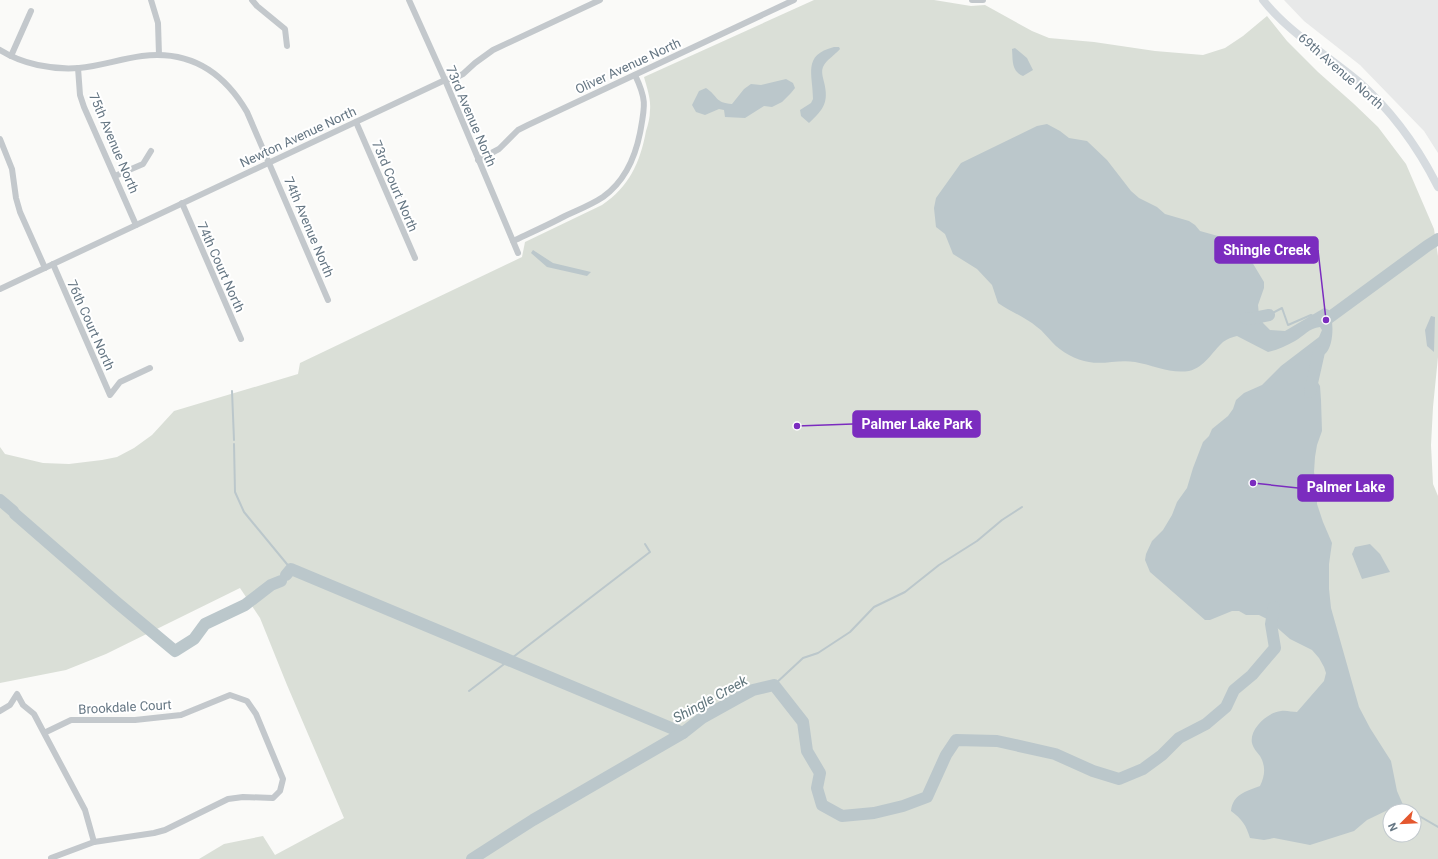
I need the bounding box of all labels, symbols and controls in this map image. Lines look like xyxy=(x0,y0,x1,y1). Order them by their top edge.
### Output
street label: 69th Avenue North xyxy=(1295,30,1387,112)
street label: Oliver Avenue North xyxy=(573,35,683,97)
street label: 73rd Avenue North xyxy=(443,63,499,169)
street label: 75th Avenue North xyxy=(86,90,142,196)
street label: Newton Avenue North xyxy=(238,103,358,171)
street label: 73rd Court North xyxy=(369,138,421,234)
street label: 74th Avenue North xyxy=(281,174,337,280)
street label: 74th Court North xyxy=(194,219,248,315)
callout: Shingle Creek xyxy=(1215,237,1318,263)
text: Shingle Creek xyxy=(1223,242,1311,258)
street label: 76th Court North xyxy=(64,277,118,373)
callout: Palmer Lake Park xyxy=(853,411,980,437)
text: Palmer Lake Park xyxy=(862,416,973,432)
callout: Palmer Lake xyxy=(1298,475,1393,501)
text: Palmer Lake xyxy=(1307,479,1386,495)
water label: Shingle Creek xyxy=(670,671,751,726)
street label: Brookdale Court xyxy=(78,697,172,717)
north arrow xyxy=(1382,803,1422,843)
text: N xyxy=(1386,820,1401,833)

